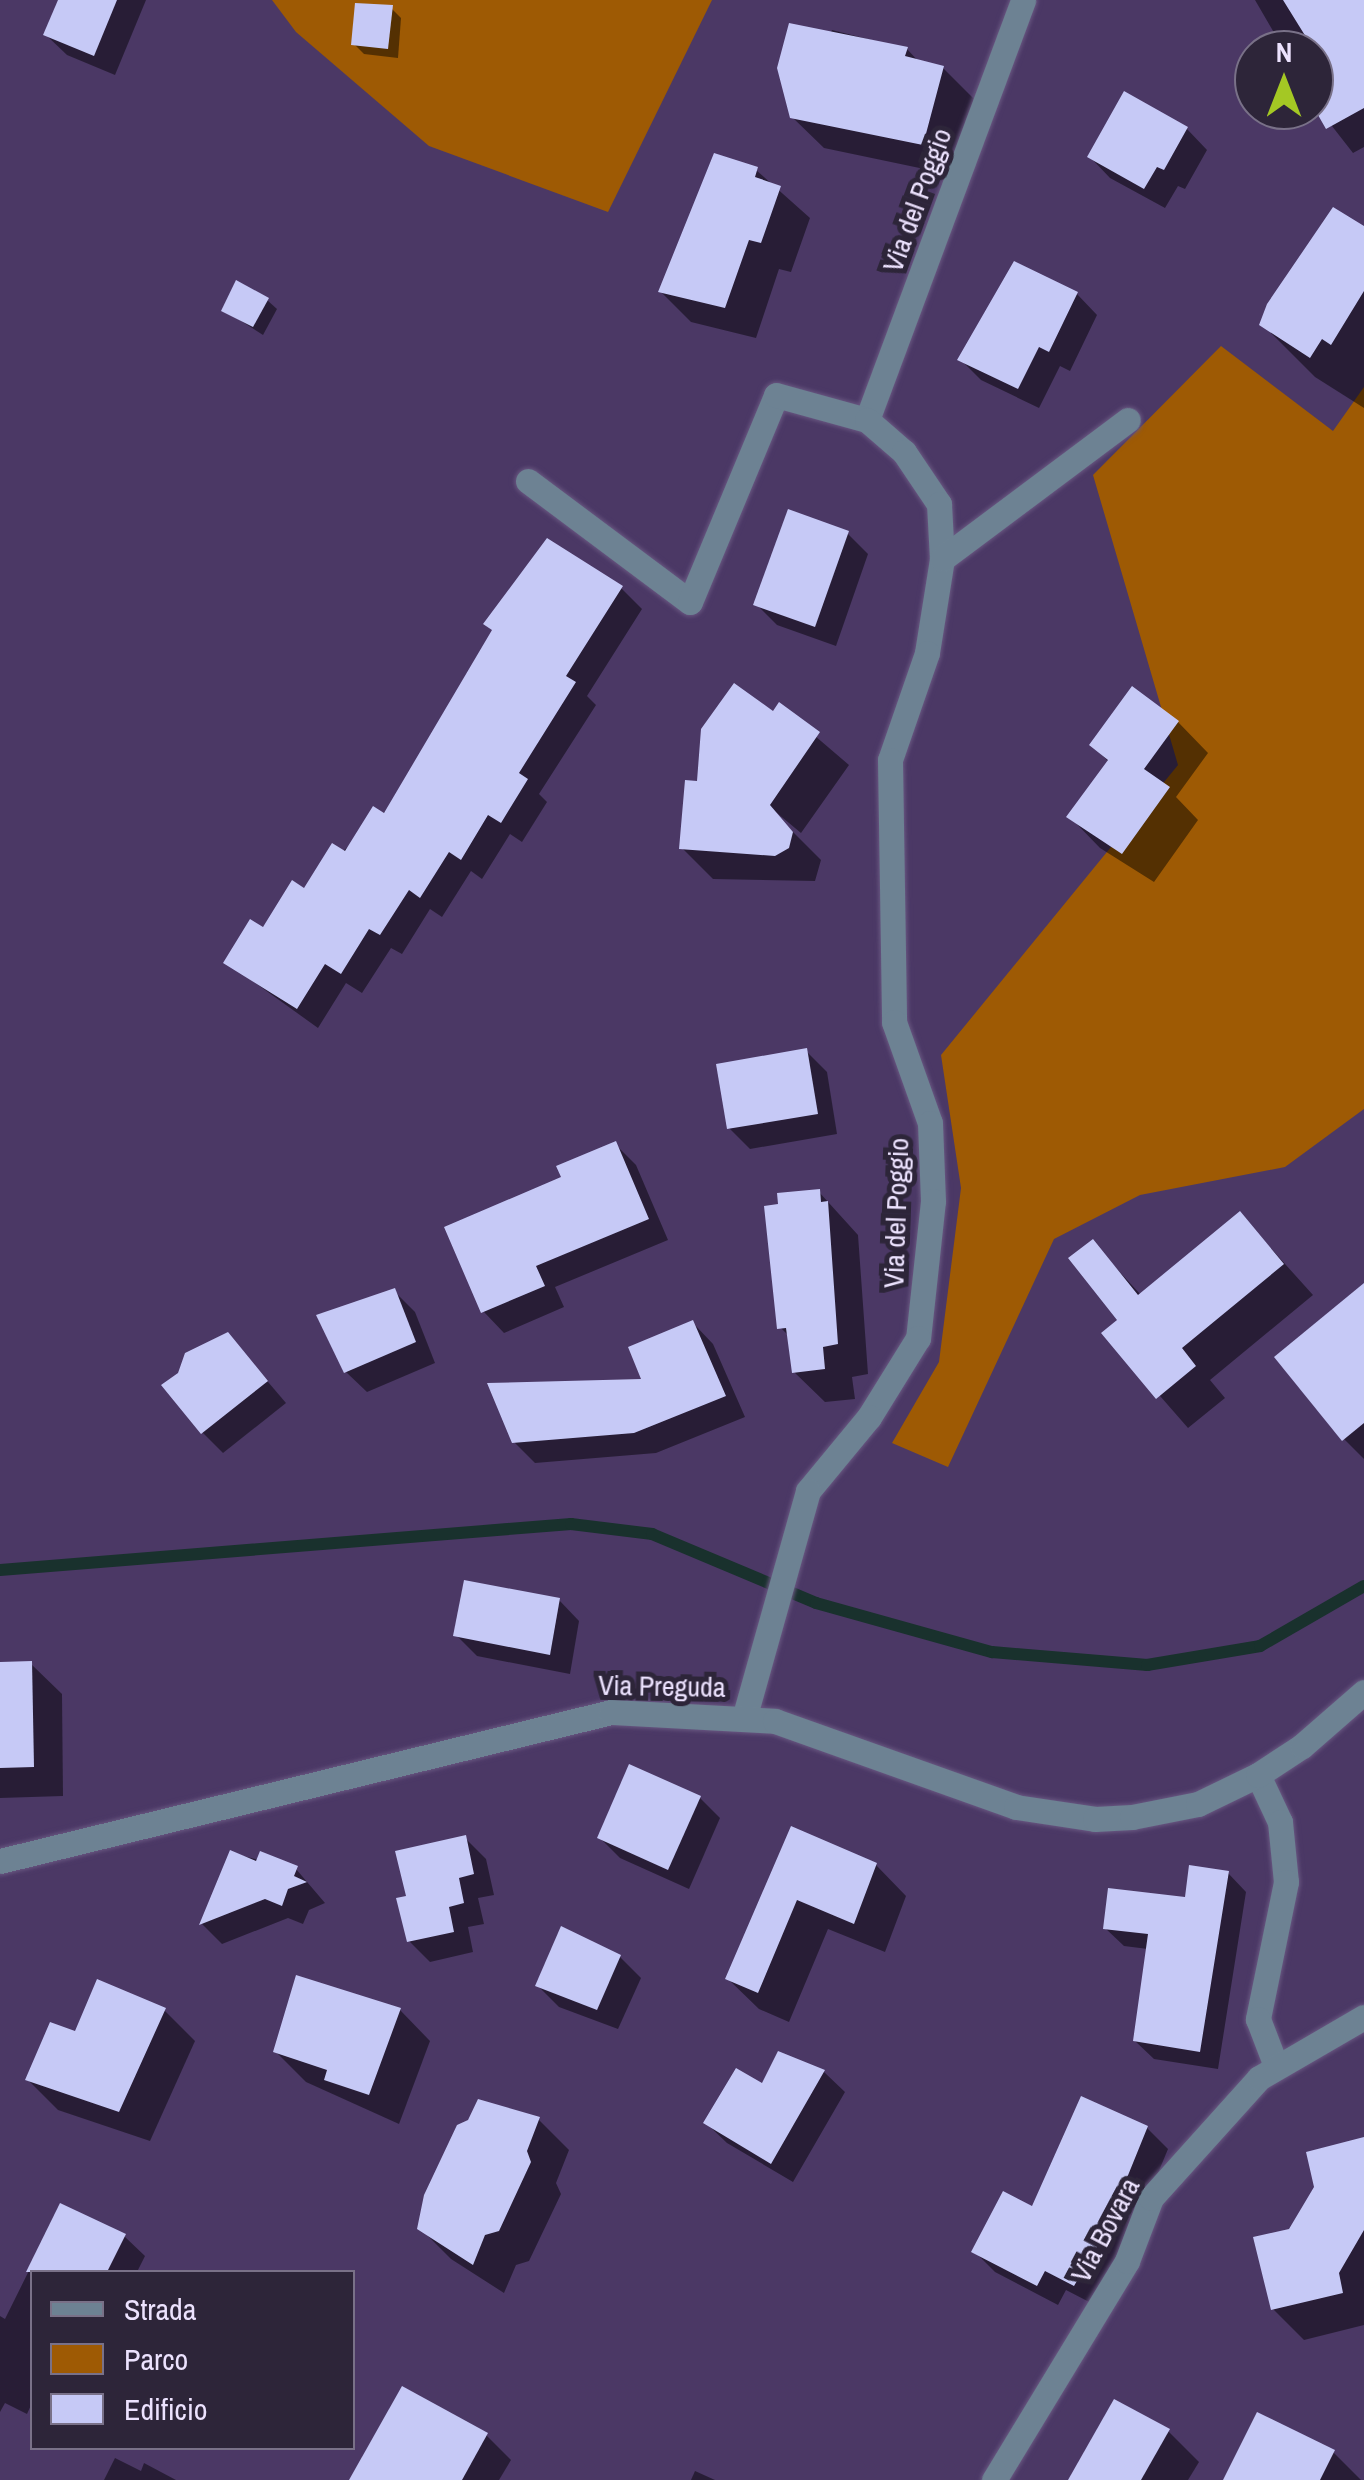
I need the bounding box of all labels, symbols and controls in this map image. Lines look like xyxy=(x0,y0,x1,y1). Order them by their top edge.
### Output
north arrow xyxy=(1234,30,1334,130)
text: N xyxy=(1276,33,1292,71)
street label: Via del Poggio xyxy=(876,124,958,276)
street label: Via del Poggio xyxy=(877,1137,915,1289)
street label: Via Preguda xyxy=(598,1668,726,1704)
street label: Via Bovara xyxy=(1064,2172,1146,2288)
legend xyxy=(30,2270,355,2450)
text: Strada xyxy=(124,2289,196,2329)
text: Parco xyxy=(124,2339,188,2379)
text: Edificio xyxy=(124,2389,207,2429)

